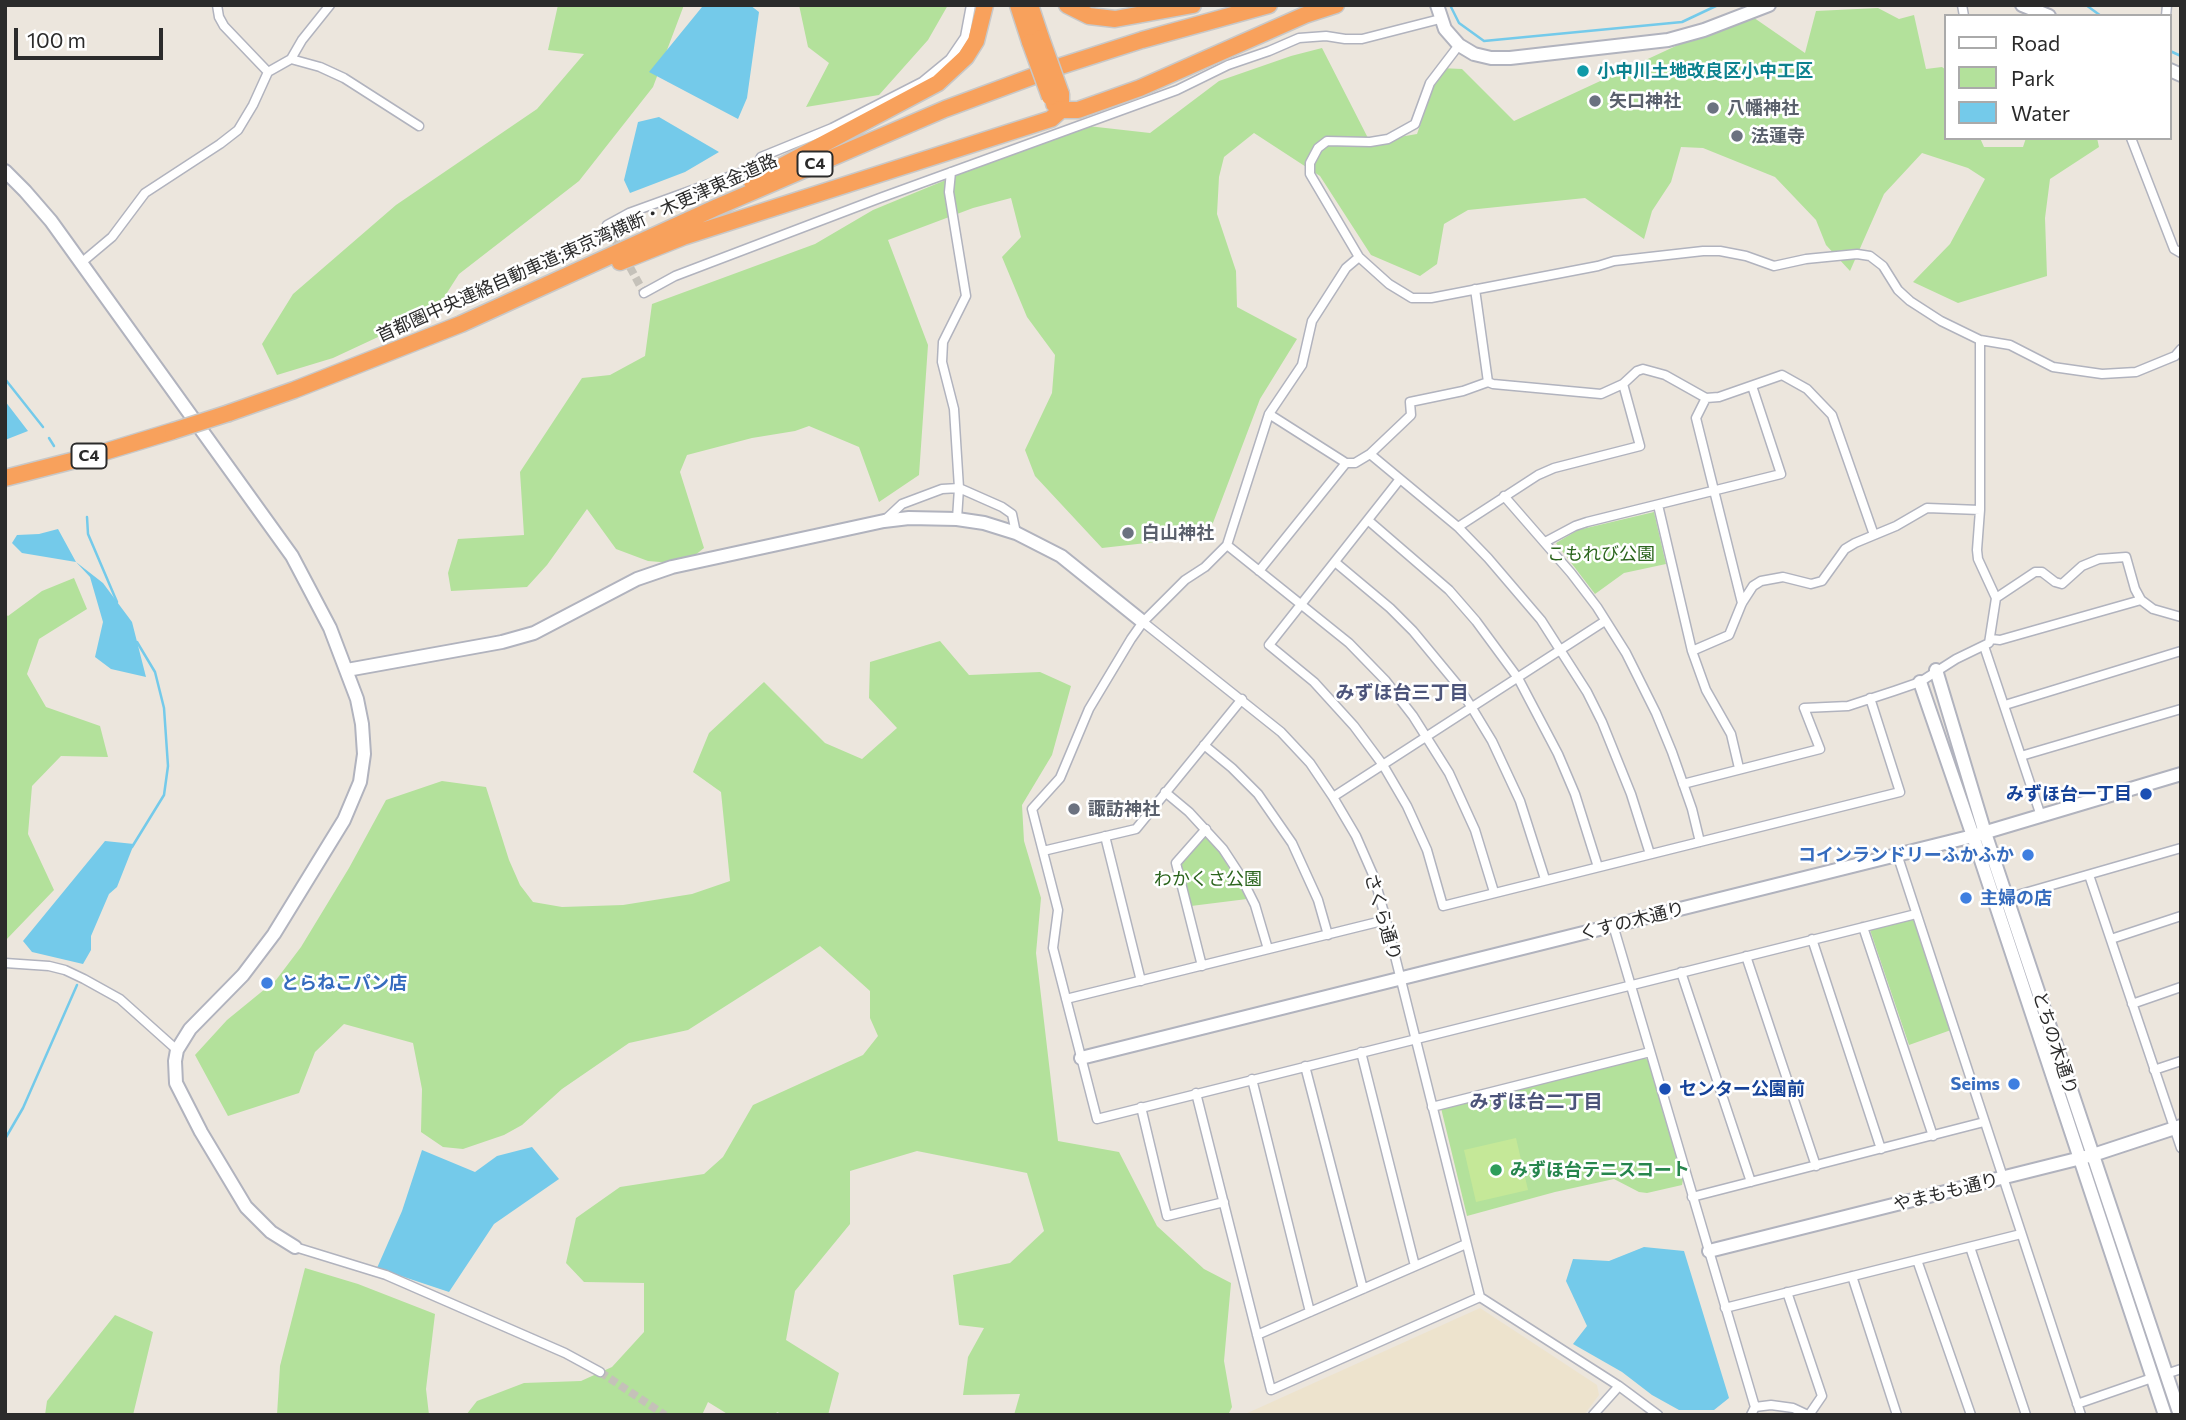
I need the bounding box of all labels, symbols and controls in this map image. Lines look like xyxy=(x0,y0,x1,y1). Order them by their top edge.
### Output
scale bar xyxy=(18,14,166,58)
legend xyxy=(1944,14,2172,140)
text: 100 m xyxy=(27,27,86,52)
text: Road xyxy=(2011,30,2060,55)
place label: 小中川土地改良区小中工区 xyxy=(1597,60,1813,82)
marker: 小中川土地改良区小中工区 xyxy=(1575,63,1591,79)
text: Park xyxy=(2011,65,2055,90)
place label: 矢口神社 xyxy=(1609,90,1681,112)
marker: 矢口神社 xyxy=(1587,93,1603,109)
place label: 八幡神社 xyxy=(1727,97,1799,119)
marker: 八幡神社 xyxy=(1705,100,1721,116)
text: Water xyxy=(2011,100,2070,125)
place label: 法蓮寺 xyxy=(1751,125,1805,147)
marker: 法蓮寺 xyxy=(1729,128,1745,144)
street label: 首都圏中央連絡自動車道;東京湾横断・木更津東金道路 xyxy=(373,149,781,347)
road number: C4 xyxy=(798,152,832,176)
road number: C4 xyxy=(72,444,106,468)
place label: 白山神社 xyxy=(1142,522,1214,544)
marker: 白山神社 xyxy=(1120,525,1136,541)
park label: こもれび公園 xyxy=(1547,543,1655,565)
district label: みずほ台三丁目 xyxy=(1336,682,1468,704)
place label: みずほ台一丁目 xyxy=(2006,783,2132,805)
marker: みずほ台一丁目 xyxy=(2138,786,2154,802)
place label: 諏訪神社 xyxy=(1088,798,1160,820)
marker: 諏訪神社 xyxy=(1066,801,1082,817)
place label: コインランドリーふかふか xyxy=(1798,844,2014,866)
marker: コインランドリーふかふか xyxy=(2020,847,2036,863)
park label: わかくさ公園 xyxy=(1154,868,1262,890)
street label: さくら通り xyxy=(1360,871,1406,963)
place label: 主婦の店 xyxy=(1980,887,2052,909)
marker: 主婦の店 xyxy=(1958,890,1974,906)
street label: くすの木通り xyxy=(1577,897,1687,945)
place label: とらねこパン店 xyxy=(281,972,407,994)
marker: とらねこパン店 xyxy=(259,975,275,991)
street label: とちの木通り xyxy=(2028,988,2082,1098)
place label: Seims xyxy=(1951,1073,2000,1095)
marker: Seims xyxy=(2006,1076,2022,1092)
place label: センター公園前 xyxy=(1679,1078,1805,1100)
marker: センター公園前 xyxy=(1657,1081,1673,1097)
district label: みずほ台二丁目 xyxy=(1470,1091,1602,1113)
place label: みずほ台テニスコート xyxy=(1510,1159,1690,1181)
marker: みずほ台テニスコート xyxy=(1488,1162,1504,1178)
street label: やまもも通り xyxy=(1891,1168,2001,1216)

